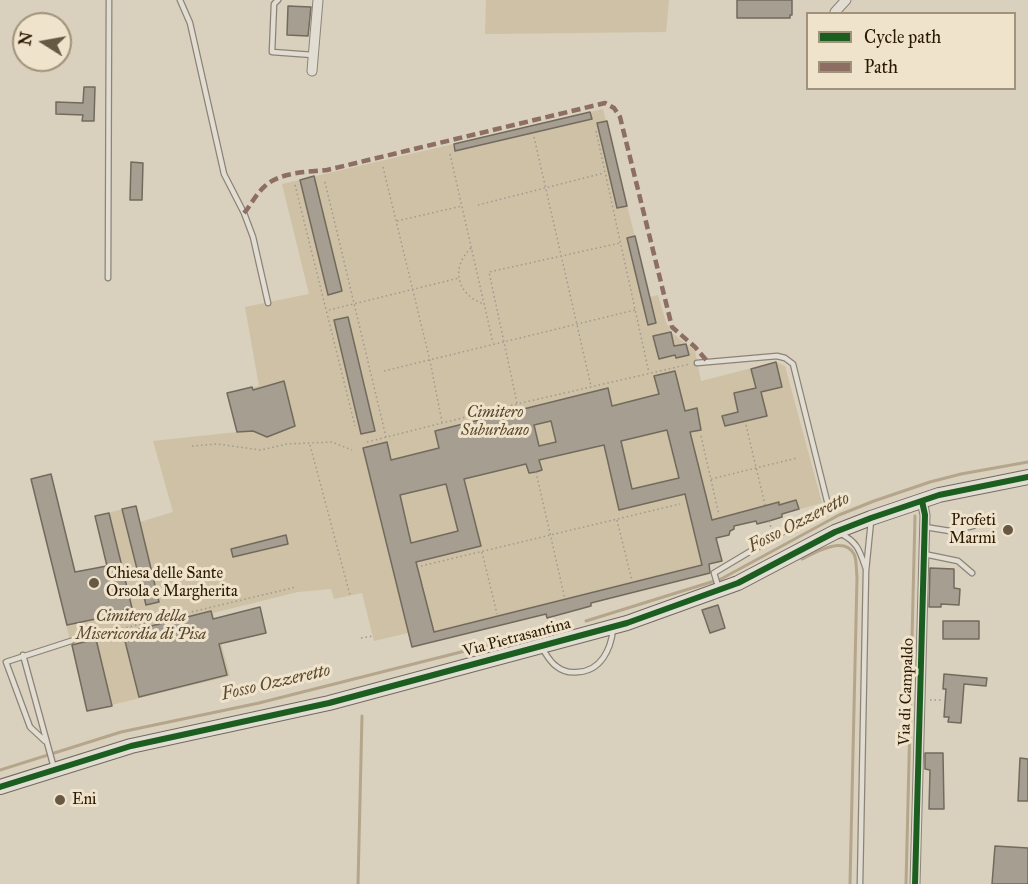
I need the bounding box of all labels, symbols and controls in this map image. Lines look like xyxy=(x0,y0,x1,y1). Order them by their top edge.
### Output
north arrow xyxy=(12,12,72,72)
legend xyxy=(806,12,1016,90)
text: Cycle path xyxy=(864,26,941,48)
text: N xyxy=(15,30,36,47)
text: Path xyxy=(864,56,898,78)
park label: Cimitero Suburbano xyxy=(461,403,529,441)
water label: Fosso Ozzeretto xyxy=(745,488,853,558)
place label: Profeti Marmi xyxy=(949,511,996,549)
marker: Profeti Marmi xyxy=(1001,523,1015,537)
place label: Chiesa delle Sante Orsola e Margherita xyxy=(106,564,238,602)
marker: Chiesa delle Sante Orsola e Margherita xyxy=(87,576,101,590)
park label: Cimitero della Misericordia di Pisa xyxy=(76,607,206,645)
street label: Via Pietrasantina xyxy=(461,614,573,662)
street label: Via di Campaldo xyxy=(896,638,918,746)
water label: Fosso Ozzeretto xyxy=(219,660,333,706)
place label: Eni xyxy=(72,790,97,810)
marker: Eni xyxy=(53,793,67,807)

